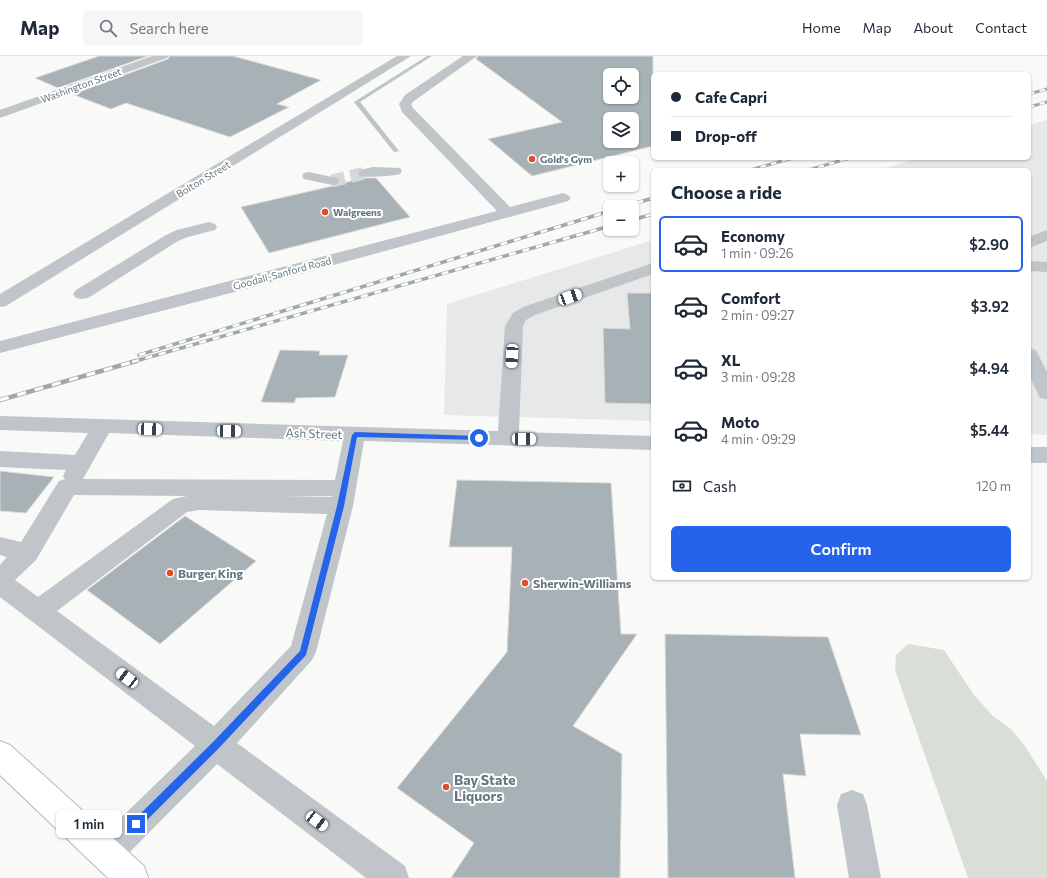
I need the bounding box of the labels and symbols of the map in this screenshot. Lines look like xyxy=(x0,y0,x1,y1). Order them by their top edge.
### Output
street label: Washington Street xyxy=(39,65,123,105)
place label: Gold's Gym xyxy=(540,153,592,165)
marker: Gold's Gym xyxy=(527,154,537,164)
street label: Bolton Street xyxy=(174,158,232,200)
place label: Walgreens xyxy=(333,206,382,218)
marker: Walgreens xyxy=(320,207,330,217)
street label: Goodall-Sanford Road xyxy=(232,254,333,292)
car xyxy=(557,287,583,307)
car xyxy=(505,344,519,368)
car xyxy=(138,423,162,435)
car xyxy=(217,425,241,437)
street label: Ash Street xyxy=(285,425,343,441)
route start xyxy=(470,429,488,447)
car xyxy=(512,433,536,445)
place label: Burger King xyxy=(178,566,243,580)
marker: Burger King xyxy=(165,568,175,578)
place label: Sherwin-Williams xyxy=(533,576,632,590)
marker: Sherwin-Williams xyxy=(520,578,530,588)
car xyxy=(114,666,140,690)
place label: Bay State Liquors xyxy=(454,771,516,804)
marker: Bay State Liquors xyxy=(441,782,451,792)
car xyxy=(304,809,330,833)
callout: 1 min xyxy=(56,810,122,838)
route end xyxy=(127,815,145,833)

